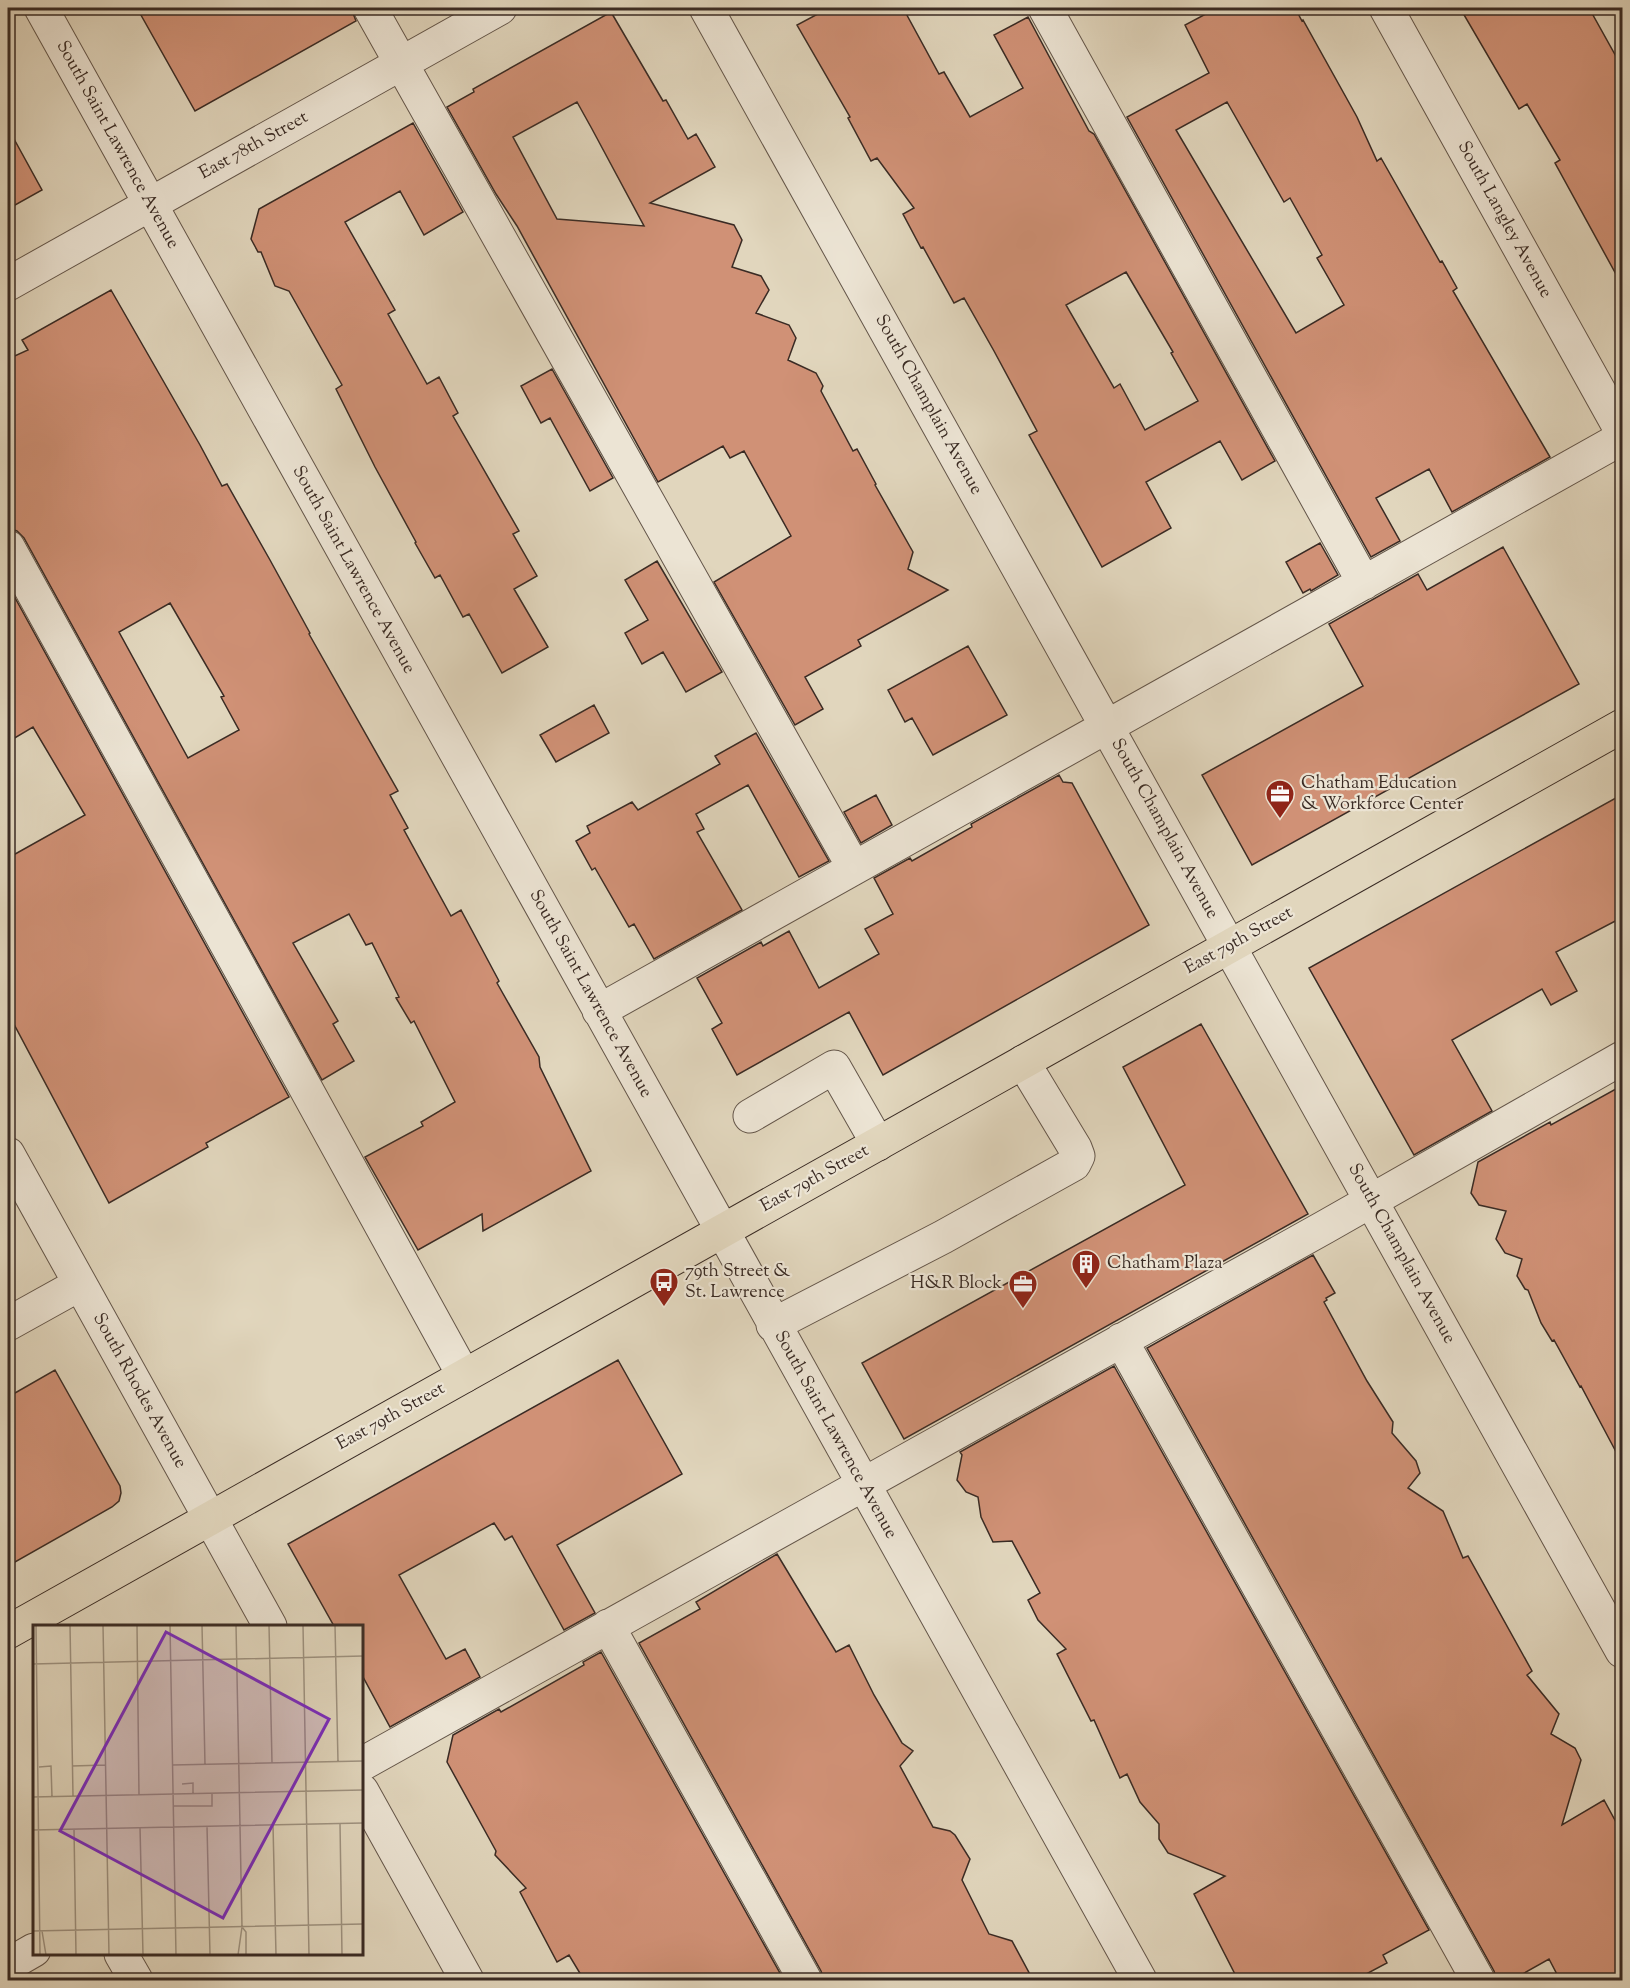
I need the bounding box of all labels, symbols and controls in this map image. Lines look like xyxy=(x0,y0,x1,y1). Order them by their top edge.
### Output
street label: South Saint Lawrence Avenue xyxy=(49,36,185,254)
street label: East 78th Street xyxy=(195,105,313,187)
street label: South Langley Avenue xyxy=(1450,137,1558,303)
street label: South Champlain Avenue xyxy=(868,310,988,500)
street label: South Saint Lawrence Avenue xyxy=(285,461,421,679)
street label: South Champlain Avenue xyxy=(1104,734,1224,924)
place label: Chatham Education & Workforce Center xyxy=(1301,771,1464,818)
office icon: Chatham Education & Workforce Center xyxy=(1264,778,1296,820)
street label: South Saint Lawrence Avenue xyxy=(522,885,658,1103)
street label: East 79th Street xyxy=(1180,900,1298,982)
street label: East 79th Street xyxy=(756,1138,874,1220)
street label: South Champlain Avenue xyxy=(1341,1159,1461,1349)
building icon: Chatham Plaza xyxy=(1070,1248,1102,1290)
place label: Chatham Plaza xyxy=(1107,1251,1223,1277)
place label: 79th Street & St. Lawrence xyxy=(685,1259,790,1306)
bus stop icon: 79th Street & St. Lawrence xyxy=(648,1266,680,1308)
office icon: H&R Block xyxy=(1007,1268,1039,1310)
place label: H&R Block xyxy=(910,1271,1002,1297)
street label: South Rhodes Avenue xyxy=(85,1309,193,1473)
street label: South Saint Lawrence Avenue xyxy=(767,1326,903,1544)
street label: East 79th Street xyxy=(332,1376,450,1458)
inset map xyxy=(33,1625,363,1955)

